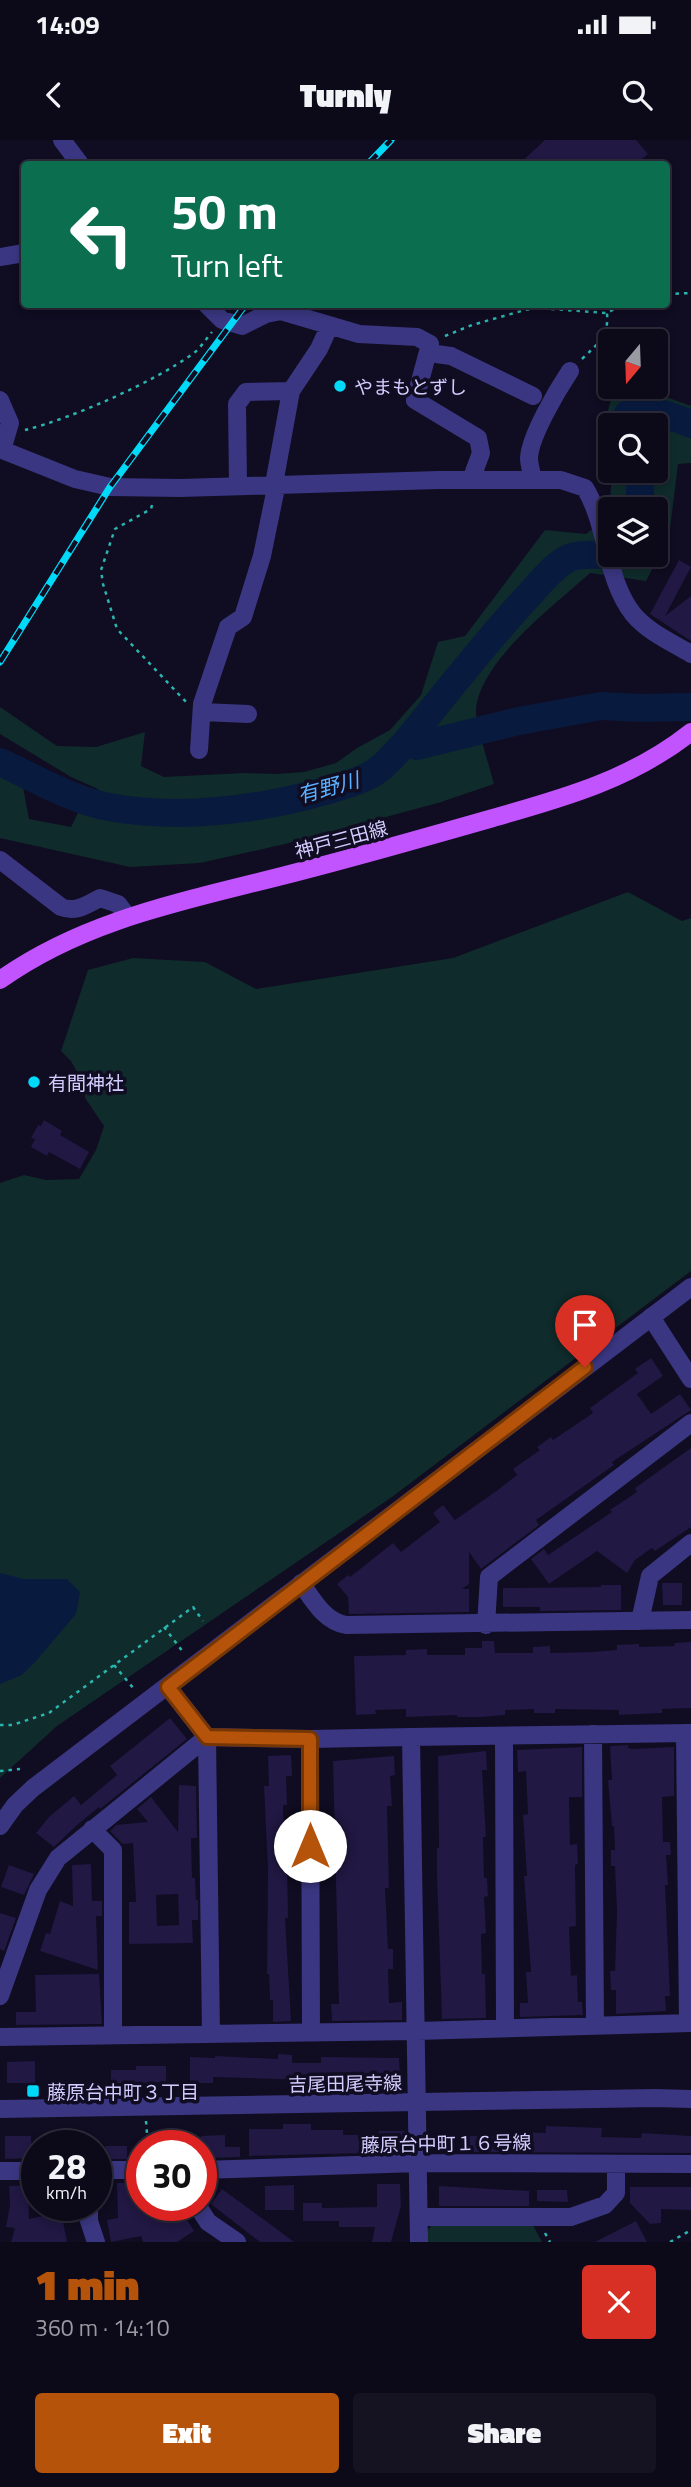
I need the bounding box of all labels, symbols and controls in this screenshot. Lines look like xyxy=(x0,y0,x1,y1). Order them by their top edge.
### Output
text: 14:09 xyxy=(35,5,100,44)
text: Turnly xyxy=(300,71,391,119)
icon: back xyxy=(35,76,73,114)
icon: search xyxy=(618,76,656,114)
text: 50 m xyxy=(171,173,278,248)
icon: left xyxy=(56,189,147,280)
text: Turn left xyxy=(171,241,283,289)
north arrow xyxy=(598,329,668,399)
map controls xyxy=(598,329,668,567)
place label: やまもとずし xyxy=(354,372,467,401)
marker: やまもとずし xyxy=(332,378,348,394)
button: search xyxy=(598,413,668,483)
button: layers xyxy=(598,497,668,567)
water label: 有野川 xyxy=(293,763,364,811)
street label: 神戸三田線 xyxy=(291,813,391,865)
place label: 有間神社 xyxy=(48,1068,124,1097)
marker: 有間神社 xyxy=(26,1074,42,1090)
pin xyxy=(555,1295,615,1367)
icon: arrive xyxy=(566,1306,604,1344)
position arrow xyxy=(273,1809,347,1883)
street label: 吉尾田尾寺線 xyxy=(288,2068,402,2098)
place label: 藤原台中町３丁目 xyxy=(47,2077,199,2106)
marker: 藤原台中町３丁目 xyxy=(25,2083,41,2099)
street label: 藤原台中町１６号線 xyxy=(360,2127,532,2159)
speed limit sign: 30 xyxy=(126,2130,217,2221)
text: 28 xyxy=(47,2139,86,2193)
text: km/h xyxy=(46,2179,87,2206)
text: 1 min xyxy=(35,2252,139,2316)
button: close xyxy=(582,2265,656,2339)
text: 360 m · 14:10 xyxy=(35,2310,170,2345)
button: Exit xyxy=(35,2393,339,2473)
button: Share xyxy=(353,2393,656,2473)

